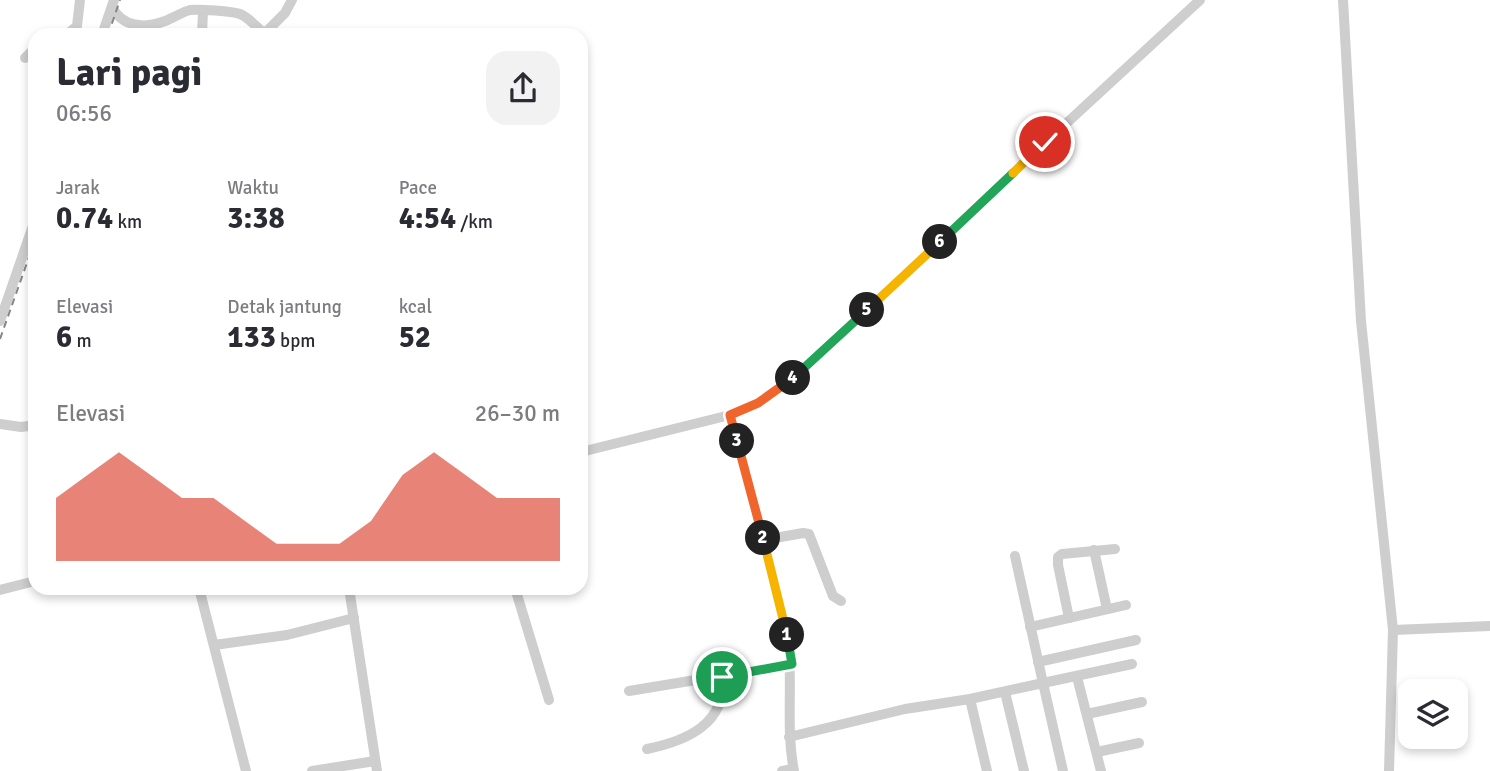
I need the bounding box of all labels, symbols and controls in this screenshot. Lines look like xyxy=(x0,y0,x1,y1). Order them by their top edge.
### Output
text: Lari pagi xyxy=(56,49,202,96)
button: share xyxy=(486,51,560,125)
text: 06:56 xyxy=(56,99,112,128)
pin xyxy=(1015,112,1075,172)
icon: check xyxy=(1026,123,1064,161)
text: Jarak xyxy=(56,176,100,200)
text: Waktu xyxy=(227,176,279,200)
text: Pace xyxy=(399,176,437,200)
text: 0.74 xyxy=(56,200,113,237)
text: 3:38 xyxy=(227,200,285,237)
text: 4:54 xyxy=(399,200,456,237)
text: km xyxy=(113,210,142,234)
text: /km xyxy=(456,210,493,234)
pin: 6 xyxy=(922,224,958,260)
text: 6 xyxy=(934,229,945,253)
pin: 5 xyxy=(850,292,884,328)
text: Elevasi xyxy=(56,295,113,319)
text: Detak jantung xyxy=(227,295,342,319)
text: kcal xyxy=(399,295,432,319)
text: 5 xyxy=(861,297,872,321)
text: 6 xyxy=(56,319,72,356)
text: 133 xyxy=(227,319,276,356)
text: 52 xyxy=(399,319,431,356)
text: m xyxy=(72,329,92,353)
text: bpm xyxy=(276,329,315,353)
pin: 4 xyxy=(776,360,810,396)
text: 4 xyxy=(787,365,798,389)
text: Elevasi xyxy=(56,399,125,428)
text: 26–30 m xyxy=(475,399,560,428)
pin: 3 xyxy=(720,424,754,458)
text: 3 xyxy=(731,428,742,452)
pin: 2 xyxy=(746,520,780,556)
text: 2 xyxy=(757,525,768,549)
pin: 1 xyxy=(770,618,804,652)
text: 1 xyxy=(781,622,792,646)
pin xyxy=(692,647,752,707)
icon: arrive xyxy=(703,658,741,696)
map controls xyxy=(1398,679,1468,749)
button: layers xyxy=(1398,679,1468,749)

